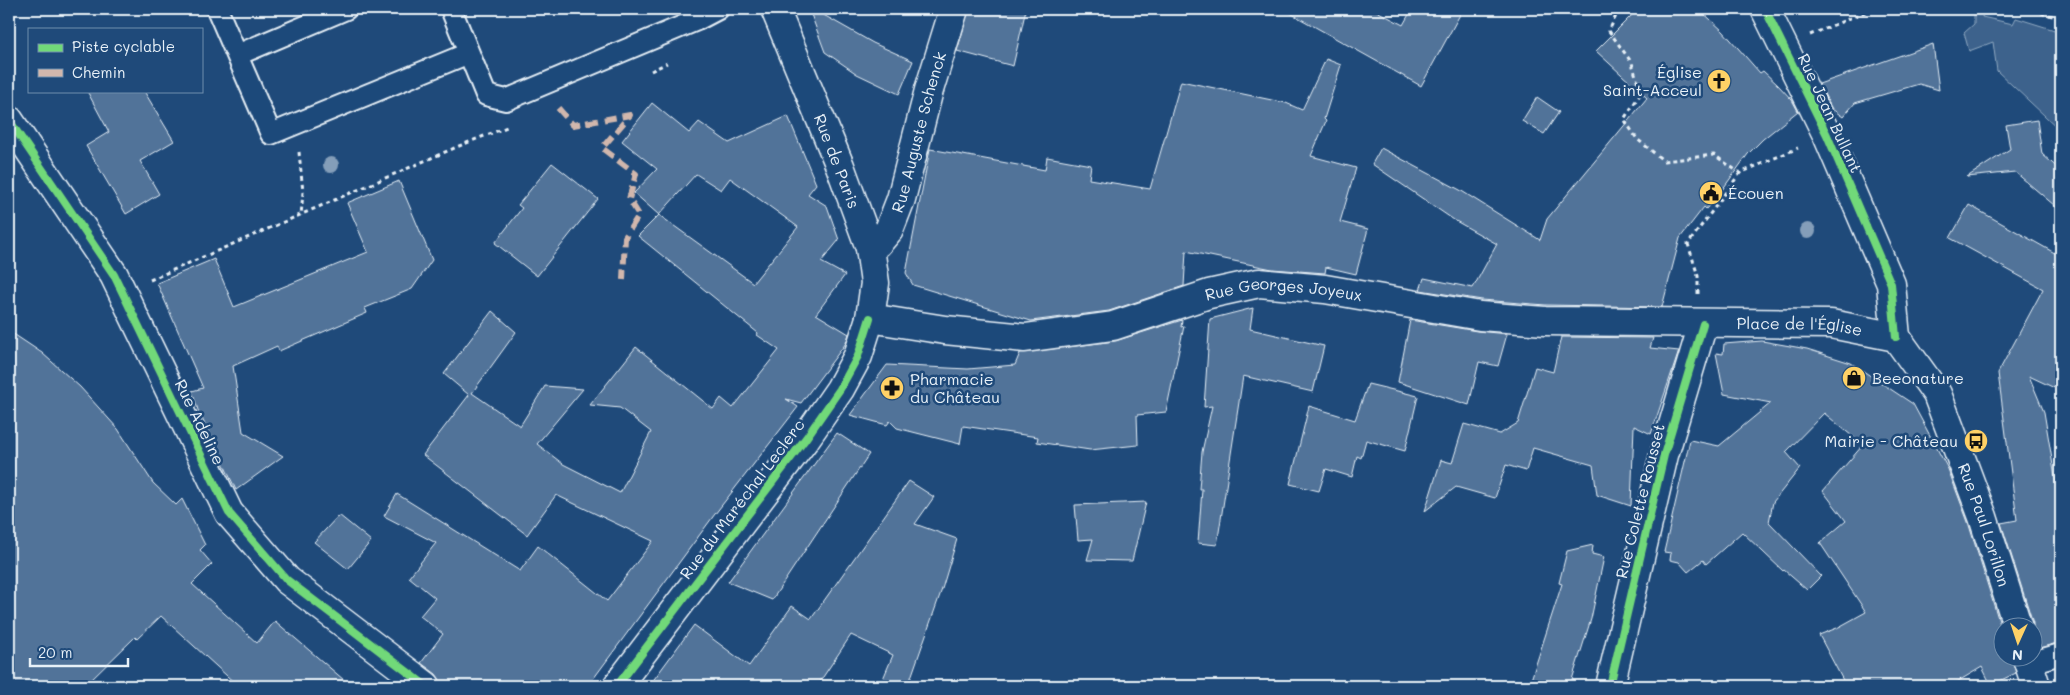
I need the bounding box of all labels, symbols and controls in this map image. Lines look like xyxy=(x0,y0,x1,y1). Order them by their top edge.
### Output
legend xyxy=(28,28,202,92)
text: Piste cyclable xyxy=(72,36,175,56)
street label: Rue Auguste Schenck xyxy=(886,49,950,215)
street label: Rue Jean Bullant xyxy=(1794,50,1867,176)
place label: Église Saint-Acceul xyxy=(1603,61,1702,100)
text: Chemin xyxy=(72,62,125,82)
church icon: Église Saint-Acceul xyxy=(1706,68,1732,94)
street label: Rue de Paris xyxy=(810,111,865,211)
public building icon: Écouen xyxy=(1698,180,1724,206)
place label: Écouen xyxy=(1728,182,1784,203)
street label: Rue Georges Joyeux xyxy=(1203,272,1364,305)
street label: Place de l'Église xyxy=(1736,312,1864,340)
shop icon: Beeonature xyxy=(1841,365,1867,391)
place label: Beeonature xyxy=(1872,367,1964,388)
place label: Pharmacie du Château xyxy=(910,368,1000,407)
street label: Rue Adeline xyxy=(171,375,230,468)
pharmacy icon: Pharmacie du Château xyxy=(879,375,905,401)
street label: Rue du Maréchal Leclerc xyxy=(674,414,809,583)
street label: Rue Colette Rousset xyxy=(1610,421,1669,581)
bus stop icon: Mairie - Château xyxy=(1963,428,1989,454)
place label: Mairie - Château xyxy=(1824,430,1958,451)
street label: Rue Paul Lorillon xyxy=(1954,460,2015,589)
north arrow xyxy=(1992,618,2042,668)
scale bar xyxy=(30,635,128,667)
text: 20 m xyxy=(38,642,72,662)
text: N xyxy=(2011,646,2023,665)

